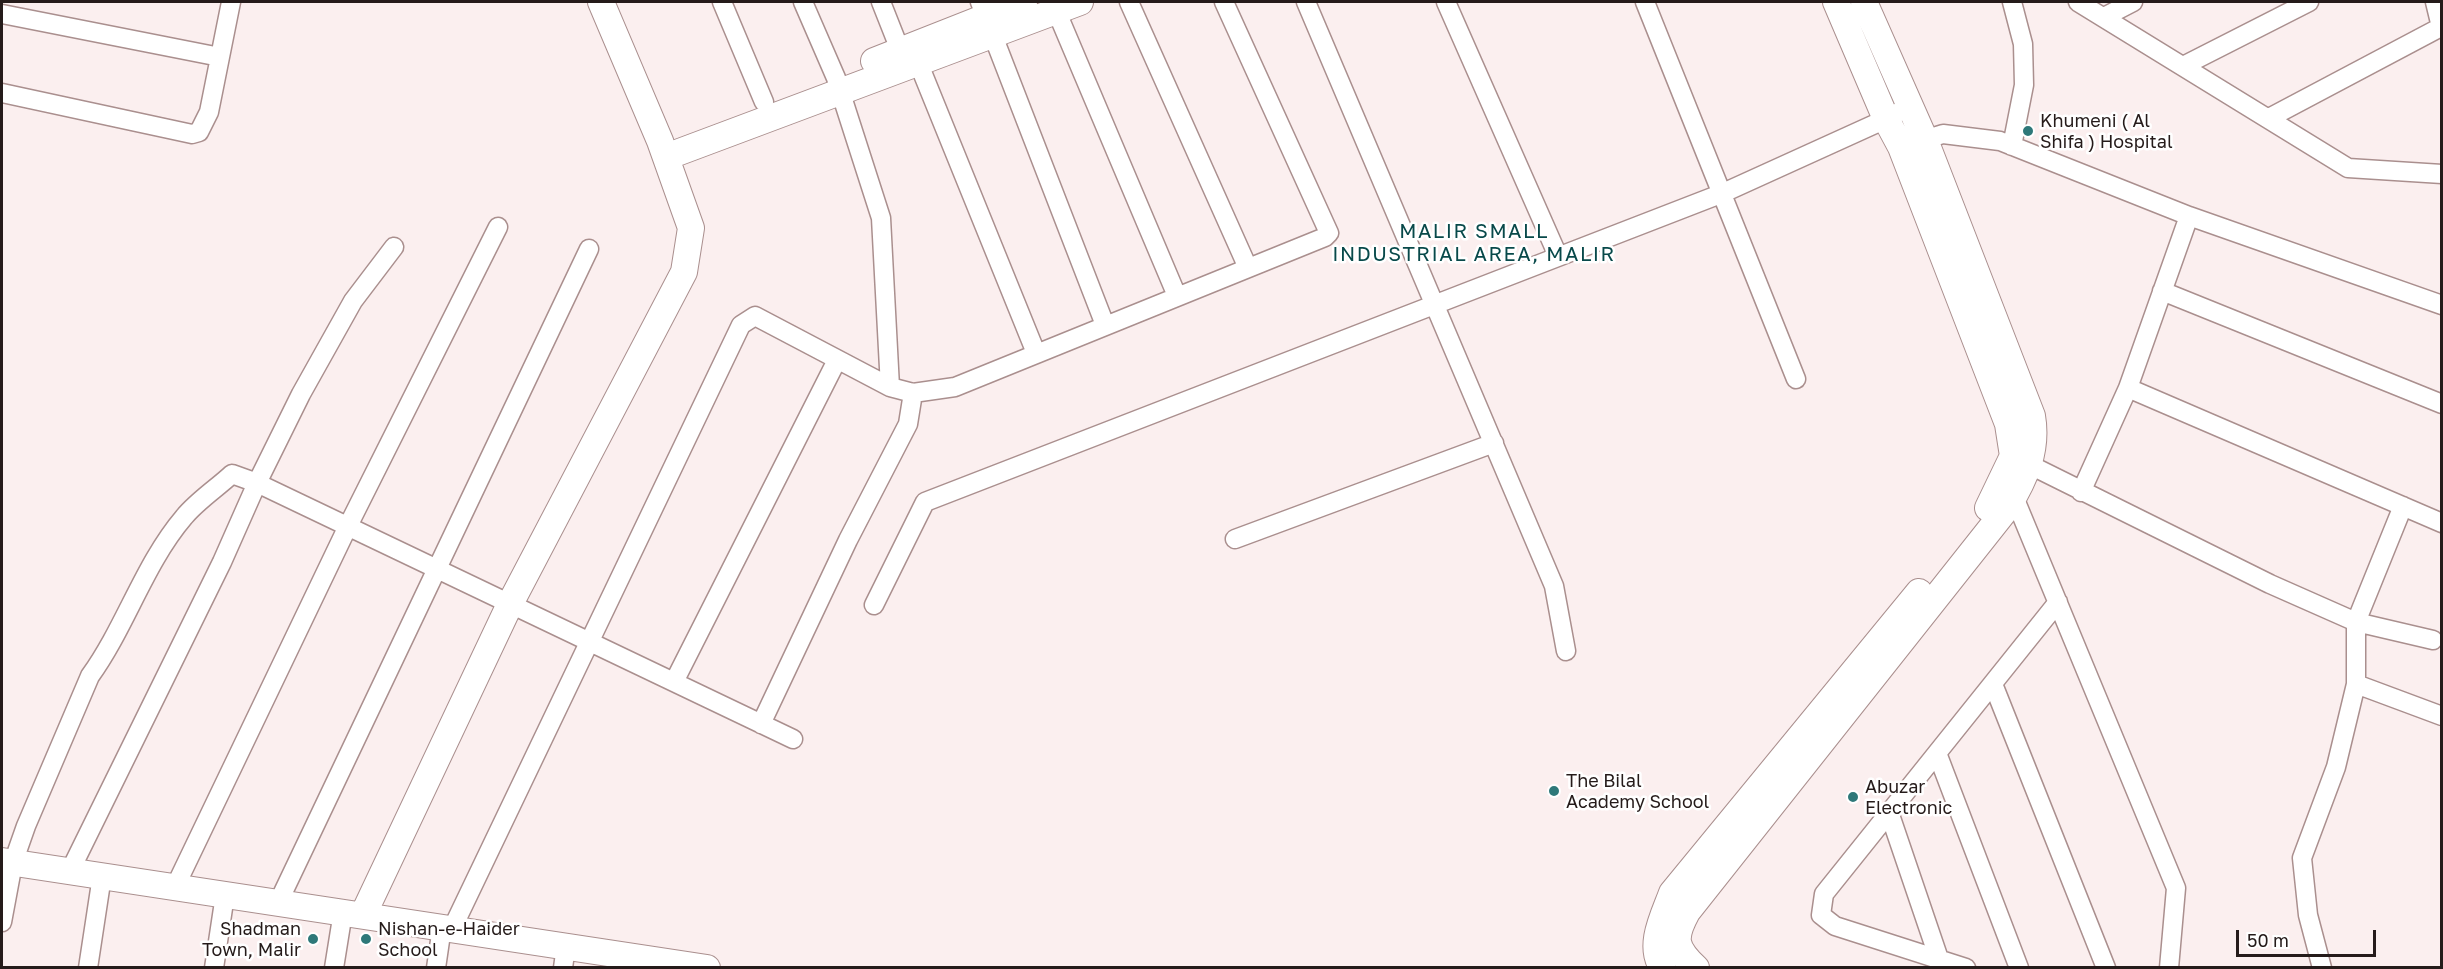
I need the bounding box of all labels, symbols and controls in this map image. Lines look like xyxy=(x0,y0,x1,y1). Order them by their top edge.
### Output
place label: Khumeni ( Al Shifa ) Hospital xyxy=(2040,110,2173,152)
marker: Khumeni ( Al Shifa ) Hospital xyxy=(2021,124,2035,138)
district label: MALIR SMALL INDUSTRIAL AREA, MALIR xyxy=(1332,220,1616,267)
place label: The Bilal Academy School xyxy=(1566,770,1709,812)
place label: Abuzar Electronic xyxy=(1865,776,1952,818)
marker: The Bilal Academy School xyxy=(1547,784,1561,798)
marker: Abuzar Electronic xyxy=(1846,790,1860,804)
place label: Shadman Town, Malir xyxy=(202,918,301,960)
place label: Nishan-e-Haider School xyxy=(378,918,520,960)
scale bar xyxy=(2239,918,2378,956)
text: 50 m xyxy=(2247,929,2289,951)
marker: Shadman Town, Malir xyxy=(306,932,320,946)
marker: Nishan-e-Haider School xyxy=(359,932,373,946)

